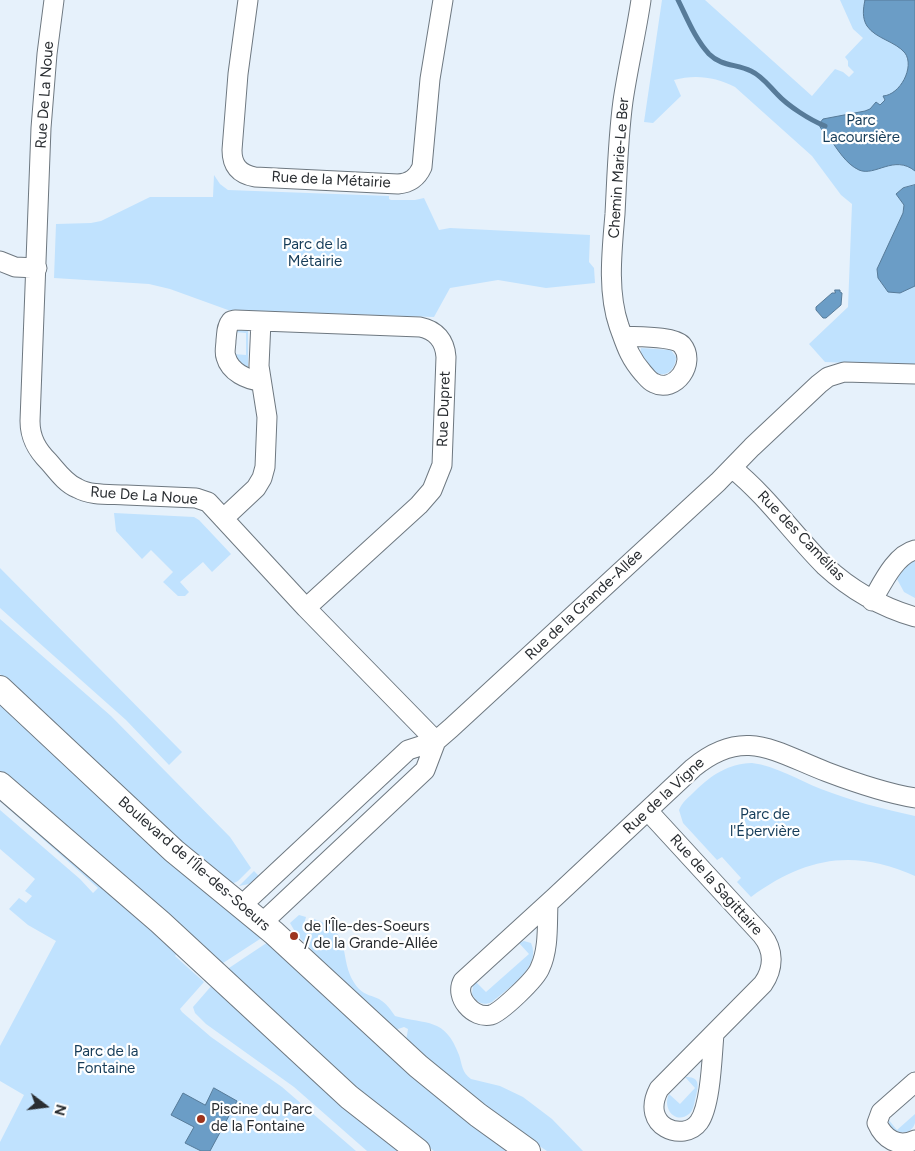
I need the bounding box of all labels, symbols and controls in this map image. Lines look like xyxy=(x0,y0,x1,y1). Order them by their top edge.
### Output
street label: Rue De La Noue xyxy=(32,41,58,149)
street label: Chemin Marie-Le Ber xyxy=(605,97,633,239)
park label: Parc Lacoursière xyxy=(822,112,900,147)
street label: Rue de la Métairie xyxy=(271,168,391,192)
park label: Parc de la Métairie xyxy=(283,236,347,271)
street label: Rue Dupret xyxy=(434,371,454,447)
street label: Rue De La Noue xyxy=(90,483,198,509)
street label: Rue des Camélias xyxy=(753,487,849,585)
street label: Rue de la Grande-Allée xyxy=(522,546,646,664)
street label: Rue de la Vigne xyxy=(620,754,708,838)
street label: Boulevard de l'Île-des-Soeurs xyxy=(114,793,274,935)
park label: Parc de l'Épervière xyxy=(730,806,800,841)
street label: Rue de la Sagittaire xyxy=(666,831,766,939)
place label: de l'Île-des-Soeurs / de la Grande-Allée xyxy=(304,918,438,953)
marker: de l'Île-des-Soeurs / de la Grande-Allée xyxy=(288,930,300,942)
park label: Parc de la Fontaine xyxy=(74,1043,138,1078)
north arrow xyxy=(20,1081,70,1131)
place label: Piscine du Parc de la Fontaine xyxy=(211,1101,312,1136)
text: N xyxy=(50,1103,70,1117)
marker: Piscine du Parc de la Fontaine xyxy=(195,1113,207,1125)

